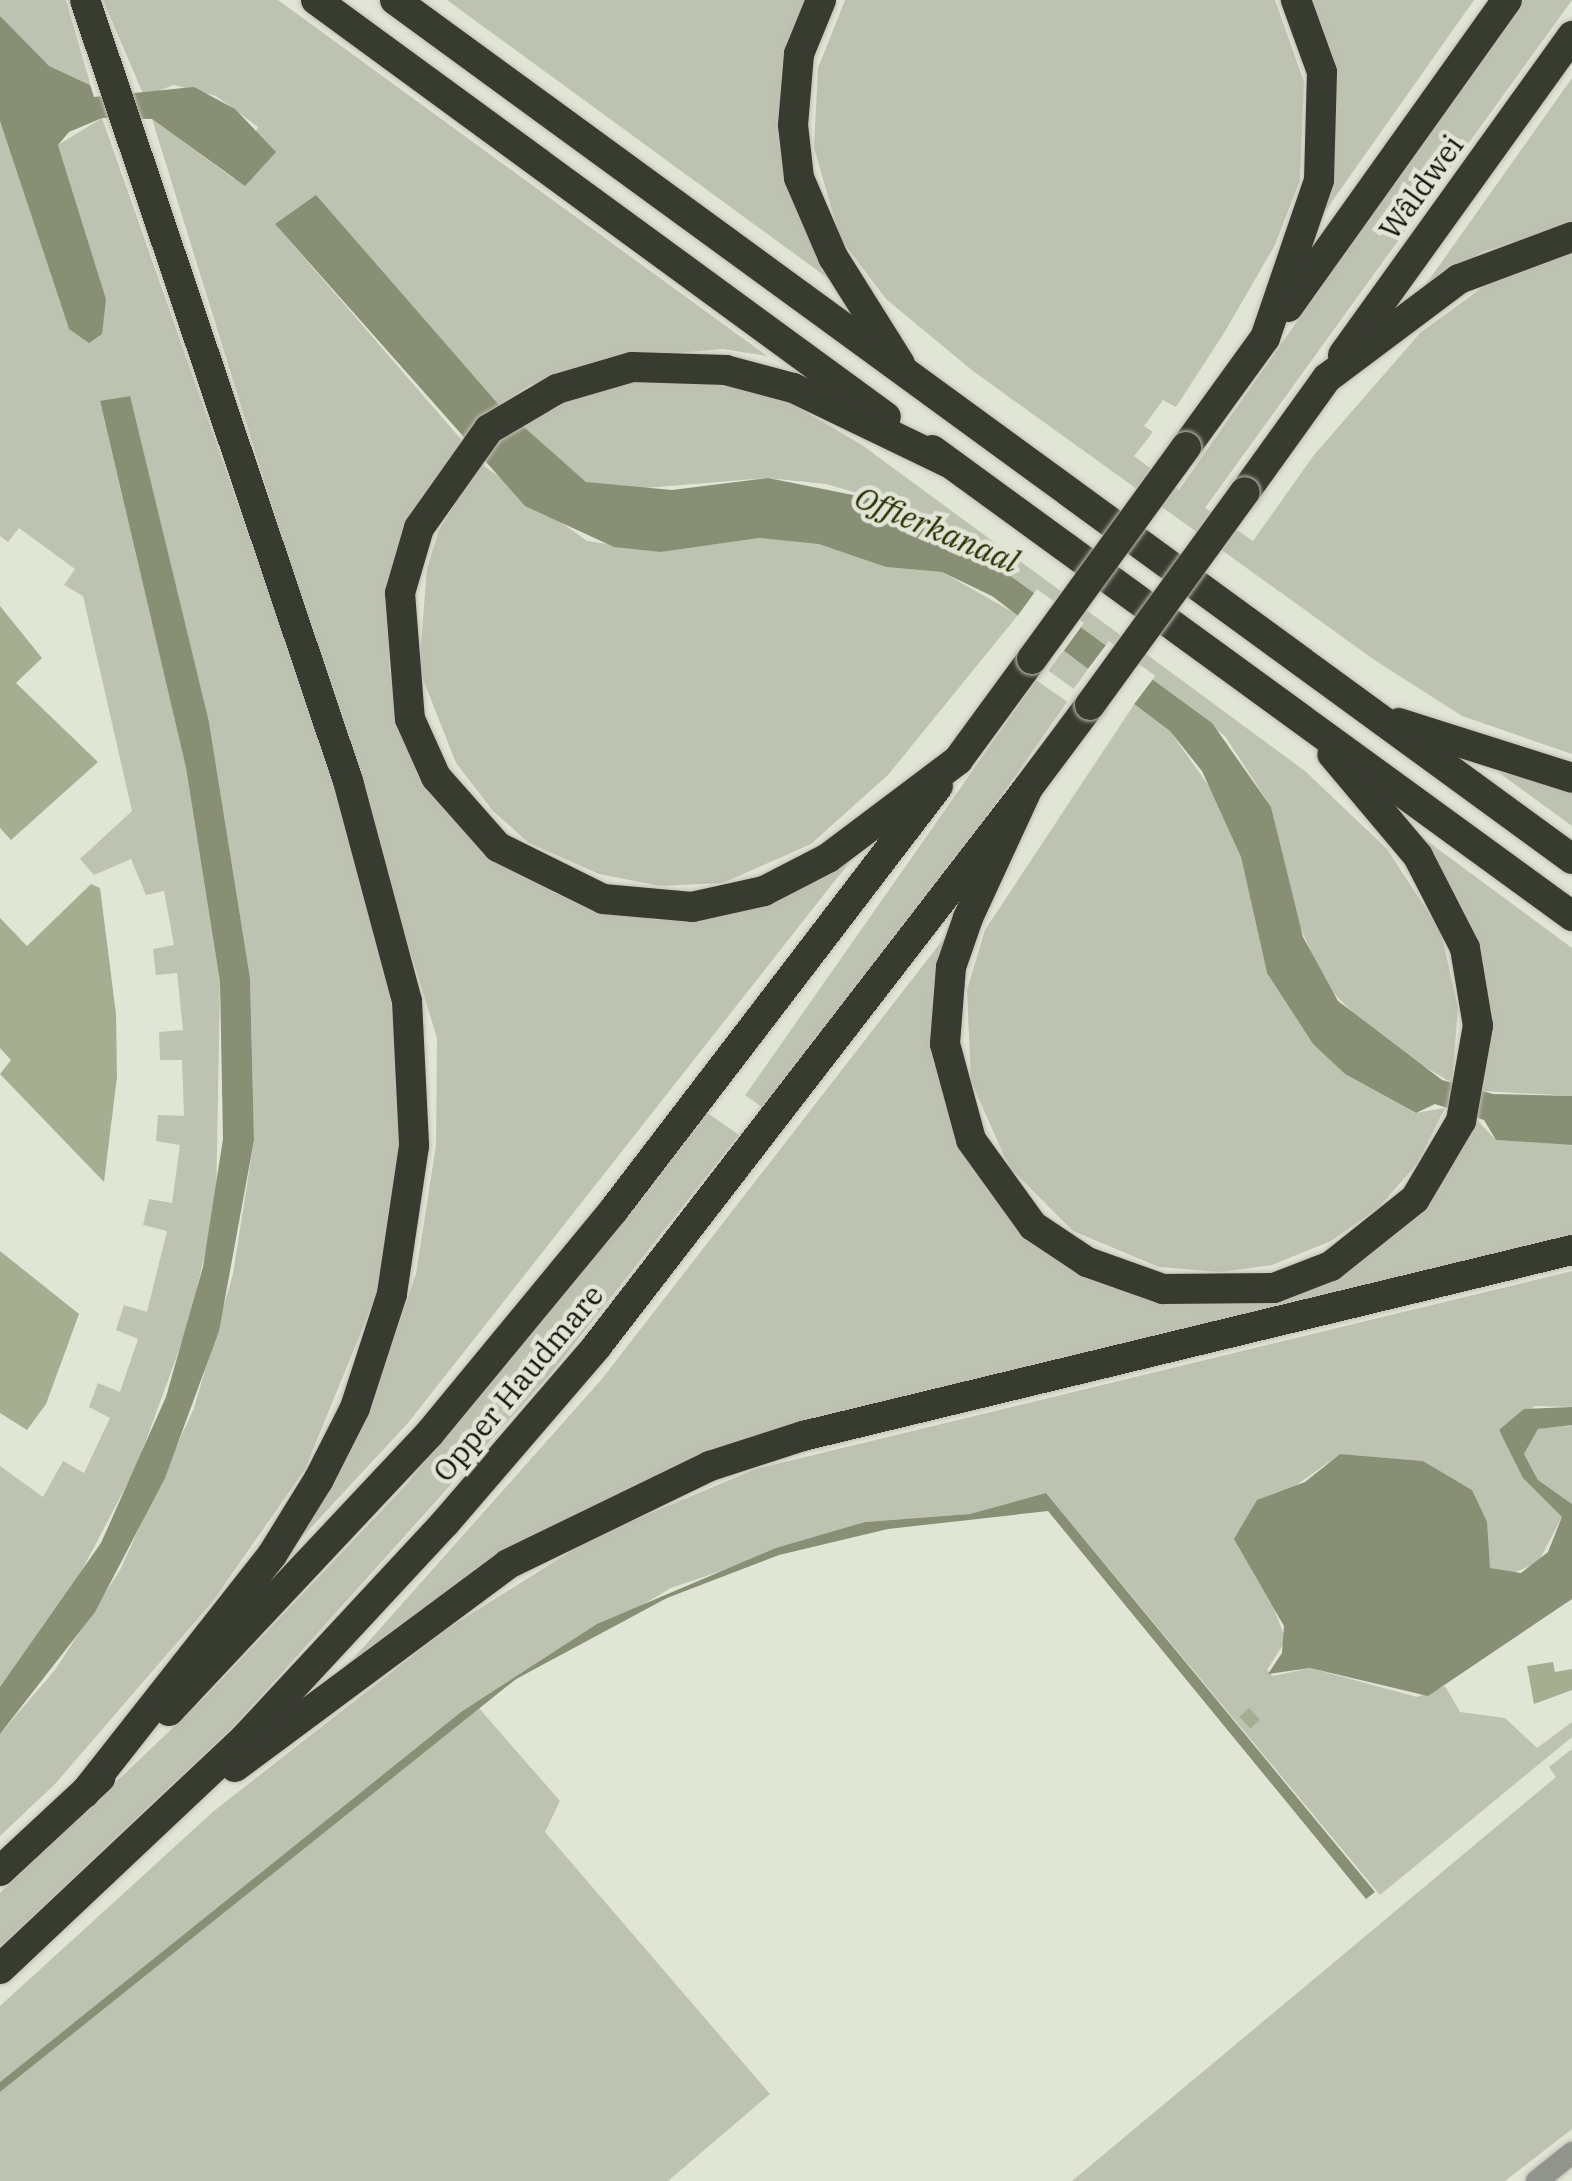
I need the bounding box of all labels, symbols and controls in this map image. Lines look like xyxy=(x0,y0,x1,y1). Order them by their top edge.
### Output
street label: Wâldwei xyxy=(1371,128,1471,246)
water label: Offierkanaal xyxy=(849,477,1025,581)
street label: Opper Haudmare xyxy=(425,1277,611,1489)

